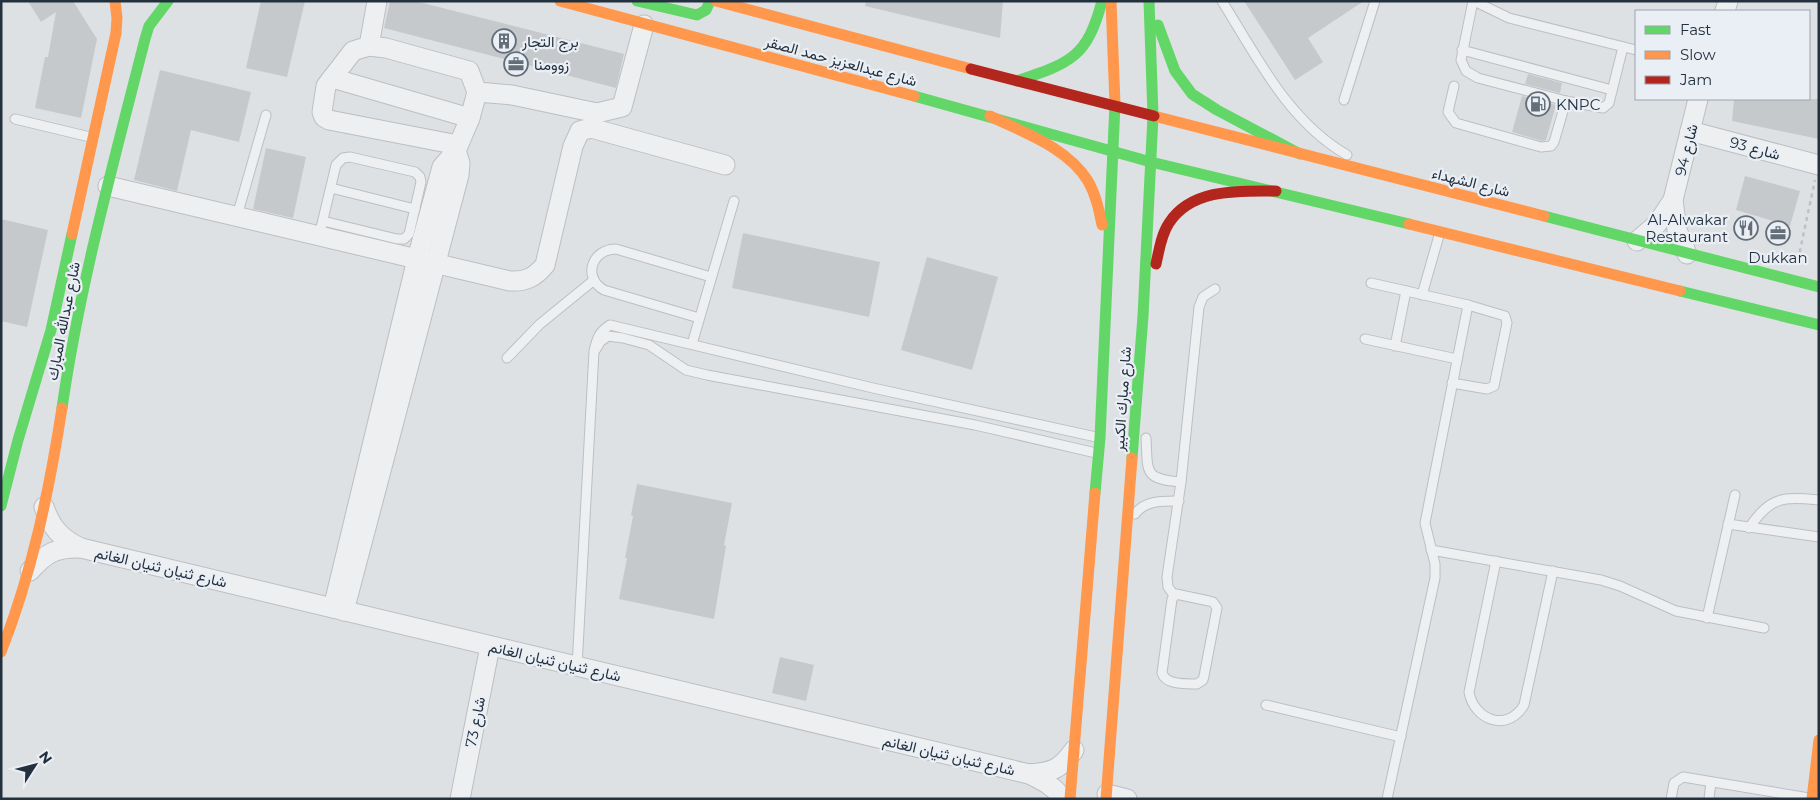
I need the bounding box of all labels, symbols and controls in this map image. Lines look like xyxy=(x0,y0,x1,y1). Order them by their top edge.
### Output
legend xyxy=(1635,10,1810,100)
text: Fast xyxy=(1680,20,1711,39)
building icon: برج التجار xyxy=(491,28,517,54)
street label: شارع عبدالعزيز حمد الصقر xyxy=(761,31,919,92)
place label: برج التجار xyxy=(521,32,579,53)
text: Slow xyxy=(1680,45,1716,64)
office icon: زوومنا xyxy=(503,51,529,77)
place label: زوومنا xyxy=(534,55,569,74)
text: Jam xyxy=(1679,70,1712,89)
fuel station icon: KNPC xyxy=(1525,91,1551,117)
place label: KNPC xyxy=(1556,95,1601,114)
street label: شارع 94 xyxy=(1670,122,1704,179)
street label: شارع 93 xyxy=(1727,132,1783,166)
street label: شارع الشهداء xyxy=(1430,163,1512,203)
place label: Al-Alwakar Restaurant xyxy=(1646,210,1728,246)
restaurant icon: Al-Alwakar Restaurant xyxy=(1733,215,1759,241)
office icon: Dukkan xyxy=(1765,220,1791,246)
place label: Dukkan xyxy=(1748,248,1808,267)
street label: شارع عبدالله المبارك xyxy=(42,260,86,382)
street label: شارع مبارك الكبير xyxy=(1109,346,1137,453)
street label: شارع ثنيان ثنيان الغانم xyxy=(93,543,229,593)
street label: شارع ثنيان ثنيان الغانم xyxy=(487,637,623,687)
street label: شارع 73 xyxy=(461,695,491,749)
street label: شارع ثنيان ثنيان الغانم xyxy=(881,731,1017,781)
north arrow xyxy=(10,740,60,790)
text: N xyxy=(35,747,56,767)

